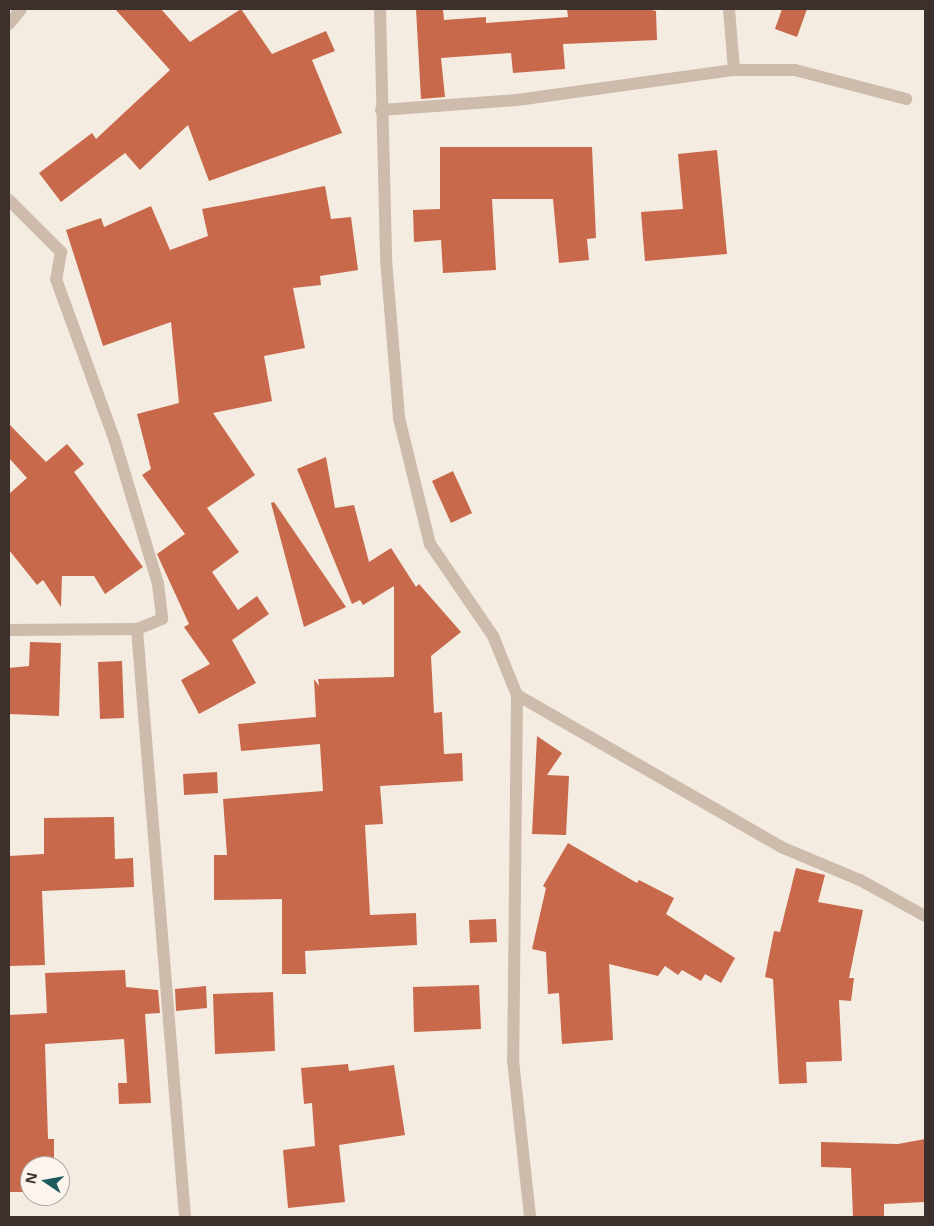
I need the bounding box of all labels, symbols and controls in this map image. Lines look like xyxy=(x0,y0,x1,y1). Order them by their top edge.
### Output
north arrow xyxy=(20,1156,70,1206)
text: N xyxy=(20,1170,41,1186)

